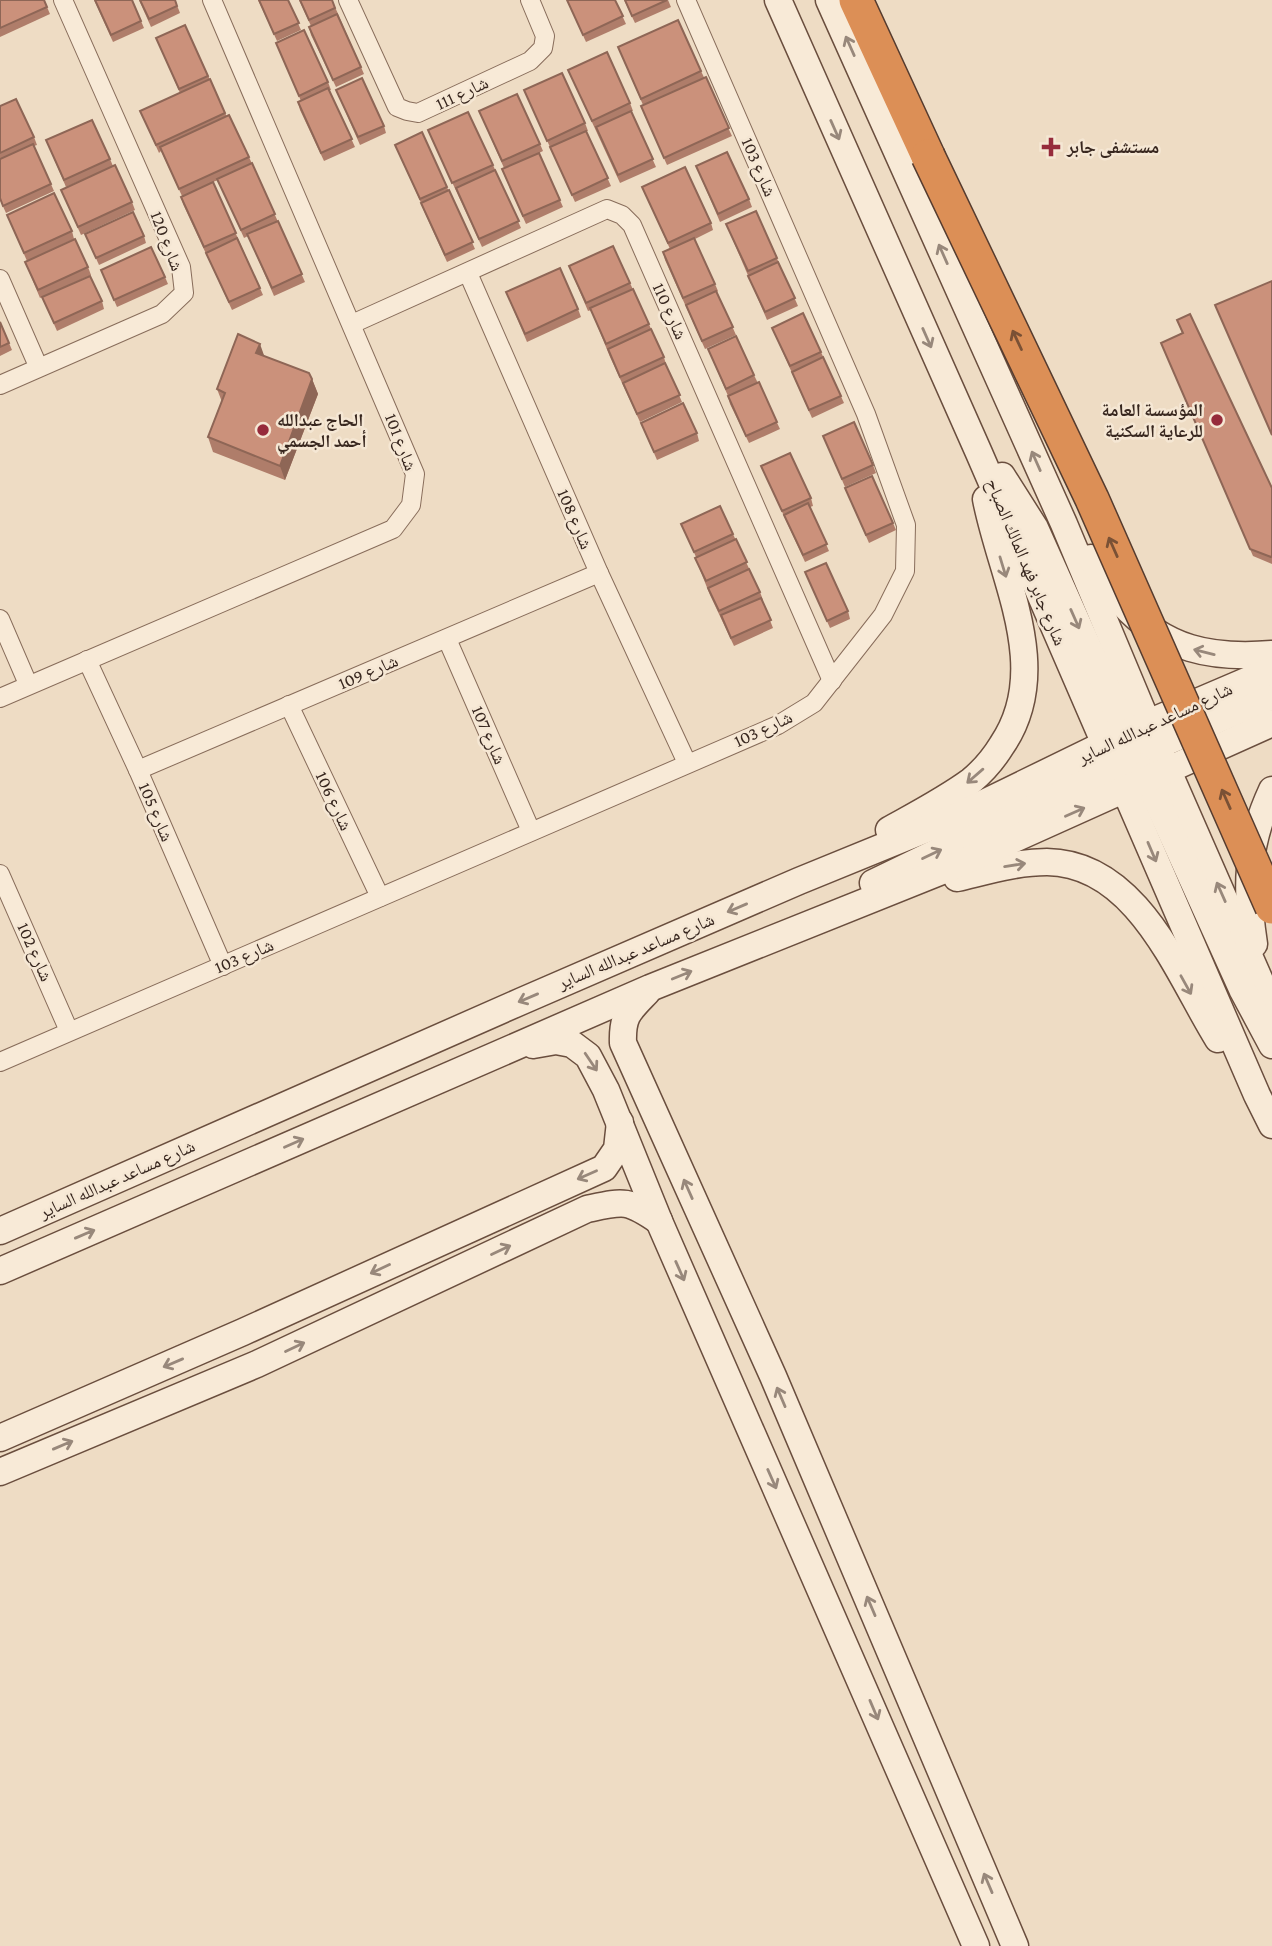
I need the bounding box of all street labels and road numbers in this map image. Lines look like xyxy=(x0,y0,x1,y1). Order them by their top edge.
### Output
street label: شارع 111 xyxy=(433,72,492,115)
street label: شارع 103 xyxy=(737,134,780,200)
street label: شارع 120 xyxy=(146,208,188,274)
street label: شارع 110 xyxy=(648,280,691,343)
street label: شارع 101 xyxy=(380,411,421,474)
street label: شارع جابر فهد المالك الصباح xyxy=(980,476,1070,649)
street label: شارع 108 xyxy=(552,486,597,552)
street label: شارع 109 xyxy=(335,651,401,694)
street label: شارع مساعد عبدالله الساير xyxy=(1074,678,1236,769)
street label: شارع 107 xyxy=(467,703,510,768)
street label: شارع 103 xyxy=(731,707,796,752)
street label: شارع 106 xyxy=(311,768,356,834)
street label: شارع 105 xyxy=(134,779,177,845)
street label: شارع مساعد عبدالله الساير xyxy=(554,909,718,994)
street label: شارع 102 xyxy=(12,920,57,985)
street label: شارع 103 xyxy=(211,935,277,978)
street label: شارع مساعد عبدالله الساير xyxy=(35,1136,198,1224)

